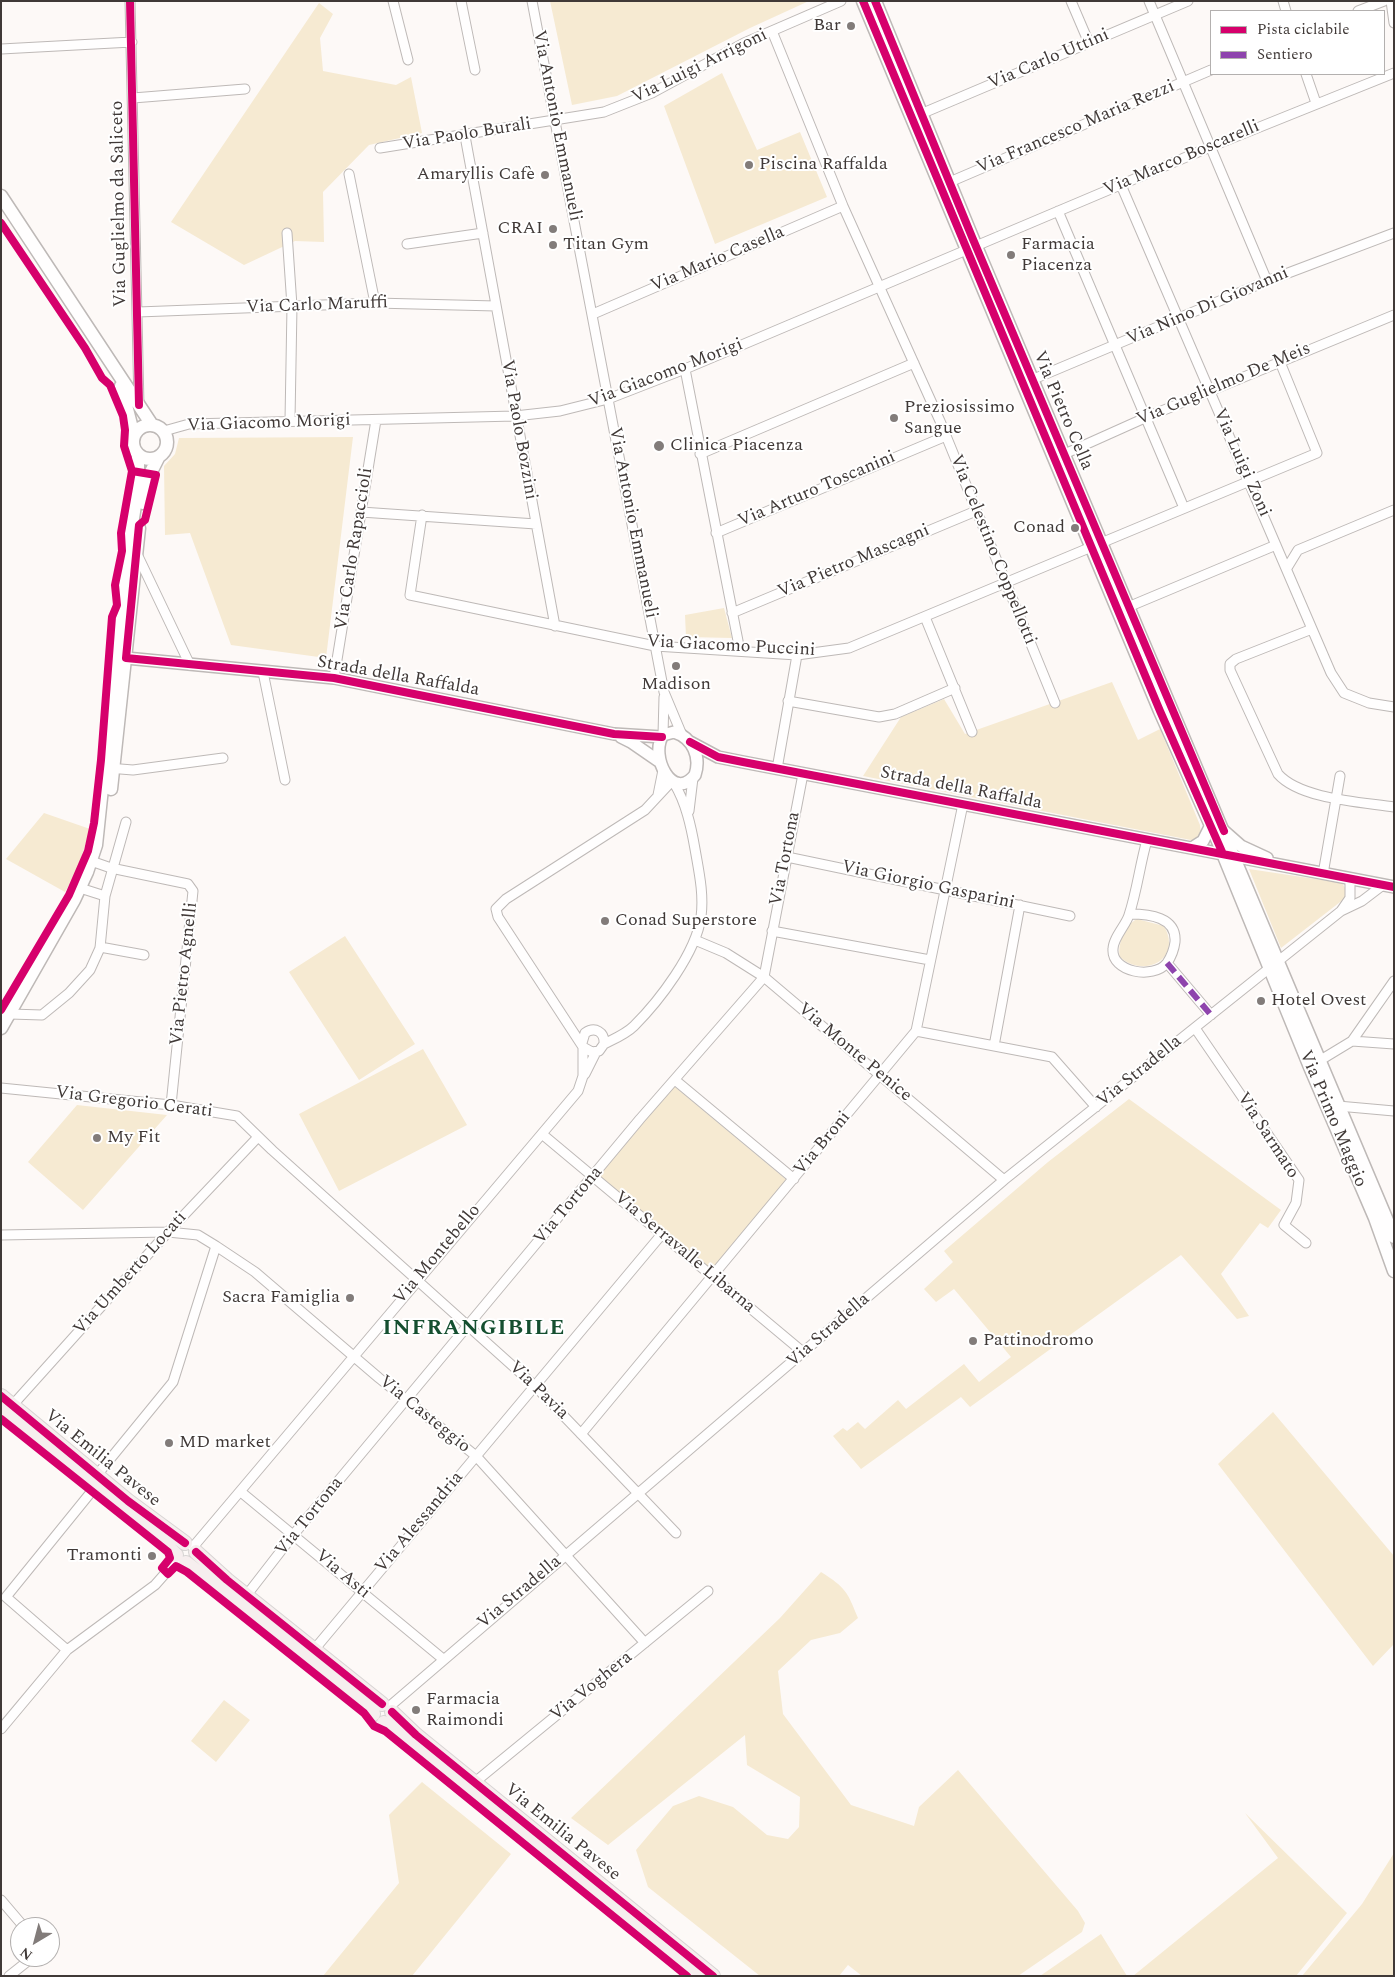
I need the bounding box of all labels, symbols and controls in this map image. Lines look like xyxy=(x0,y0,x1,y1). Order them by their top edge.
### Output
legend xyxy=(1210,10,1385,75)
place label: Bar xyxy=(813,15,841,37)
text: Pista ciclabile xyxy=(1257,18,1350,41)
marker: Bar xyxy=(845,20,857,32)
street label: Via Luigi Arrigoni xyxy=(629,25,771,109)
street label: Via Carlo Uttini xyxy=(985,25,1113,95)
street label: Via Antonio Emmanueli xyxy=(527,29,585,223)
text: Sentiero xyxy=(1257,43,1313,66)
street label: Via Francesco Maria Rezzi xyxy=(974,76,1178,180)
street label: Via Guglielmo da Saliceto xyxy=(107,100,133,308)
street label: Via Paolo Burali xyxy=(401,114,533,156)
street label: Via Marco Boscarelli xyxy=(1101,116,1263,202)
place label: Piscina Raffalda xyxy=(759,154,888,176)
marker: Piscina Raffalda xyxy=(743,159,755,171)
place label: Amaryllis Cafè xyxy=(416,164,535,186)
marker: Amaryllis Cafè xyxy=(539,169,551,181)
place label: CRAI xyxy=(498,218,543,240)
street label: Via Mario Casella xyxy=(648,222,788,298)
marker: CRAI xyxy=(547,223,559,235)
place label: Titan Gym xyxy=(563,234,649,256)
place label: Farmacia Piacenza xyxy=(1021,234,1095,276)
marker: Titan Gym xyxy=(547,239,559,251)
marker: Farmacia Piacenza xyxy=(1005,249,1017,261)
street label: Via Nino Di Giovanni xyxy=(1124,263,1292,351)
street label: Via Carlo Maruffi xyxy=(246,293,388,319)
street label: Via Giacomo Morigi xyxy=(586,335,746,413)
street label: Via Guglielmo De Meis xyxy=(1134,339,1314,431)
street label: Via Pietro Cella xyxy=(1027,348,1097,474)
street label: Via Paolo Bozzini xyxy=(495,358,541,502)
place label: Preziosissimo Sangue xyxy=(904,397,1015,439)
street label: Via Luigi Zoni xyxy=(1207,405,1275,521)
street label: Via Giacomo Morigi xyxy=(187,410,351,438)
marker: Preziosissimo Sangue xyxy=(888,412,900,424)
street label: Via Antonio Emmanueli xyxy=(603,426,661,620)
place label: Clinica Piacenza xyxy=(670,435,803,457)
marker: Clinica Piacenza xyxy=(652,439,666,453)
street label: Via Arturo Toscanini xyxy=(735,447,899,533)
street label: Via Celestino Coppellotti xyxy=(944,452,1040,648)
street label: Via Carlo Rapaccioli xyxy=(331,466,379,632)
place label: Conad xyxy=(1013,517,1065,539)
street label: Via Pietro Mascagni xyxy=(775,520,933,604)
marker: Conad xyxy=(1069,522,1081,534)
street label: Via Giacomo Puccini xyxy=(646,632,816,662)
street label: Strada della Raffalda xyxy=(315,652,481,702)
marker: Madison xyxy=(670,660,682,672)
place label: Madison xyxy=(641,674,711,696)
street label: Strada della Raffalda xyxy=(878,763,1044,815)
street label: Via Tortona xyxy=(766,810,806,908)
street label: Via Giorgio Gasparini xyxy=(839,857,1017,915)
street label: Via Pietro Agnelli xyxy=(167,901,203,1047)
place label: Conad Superstore xyxy=(615,910,757,932)
marker: Conad Superstore xyxy=(599,915,611,927)
place label: Hotel Ovest xyxy=(1271,990,1366,1012)
marker: Hotel Ovest xyxy=(1255,995,1267,1007)
street label: Via Monte Penice xyxy=(792,999,916,1107)
street label: Via Stradella xyxy=(1093,1031,1187,1113)
street label: Via Primo Maggio xyxy=(1293,1047,1371,1191)
street label: Via Gregorio Cerati xyxy=(54,1083,214,1123)
street label: Via Sarmato xyxy=(1231,1089,1303,1183)
street label: Via Broni xyxy=(790,1108,856,1180)
place label: My Fit xyxy=(107,1127,160,1149)
marker: My Fit xyxy=(91,1132,103,1144)
street label: Via Tortona xyxy=(530,1162,608,1250)
street label: Via Serravalle Libarna xyxy=(609,1188,759,1318)
street label: Via Montebello xyxy=(390,1201,486,1309)
street label: Via Umberto Locati xyxy=(70,1208,192,1340)
place label: Sacra Famiglia xyxy=(222,1287,340,1309)
street label: Via Stradella xyxy=(783,1289,875,1373)
marker: Sacra Famiglia xyxy=(344,1292,356,1304)
district label: INFRANGIBILE xyxy=(381,1317,567,1343)
place label: Pattinodromo xyxy=(983,1330,1094,1352)
marker: Pattinodromo xyxy=(967,1335,979,1347)
street label: Via Pavia xyxy=(503,1357,573,1425)
street label: Via Casteggio xyxy=(374,1372,474,1458)
street label: Via Emilia Pavese xyxy=(40,1406,164,1512)
place label: MD market xyxy=(179,1432,271,1454)
marker: MD market xyxy=(163,1437,175,1449)
street label: Via Alessandria xyxy=(371,1468,469,1578)
street label: Via Tortona xyxy=(272,1473,348,1561)
place label: Tramonti xyxy=(67,1545,142,1567)
street label: Via Asti xyxy=(310,1546,374,1604)
marker: Tramonti xyxy=(146,1550,158,1562)
street label: Via Stradella xyxy=(474,1552,566,1634)
street label: Via Voghera xyxy=(547,1647,637,1727)
place label: Farmacia Raimondi xyxy=(426,1689,504,1732)
marker: Farmacia Raimondi xyxy=(410,1704,422,1716)
street label: Via Emilia Pavese xyxy=(500,1780,624,1886)
north arrow xyxy=(10,1917,60,1967)
text: N xyxy=(15,1942,37,1965)

